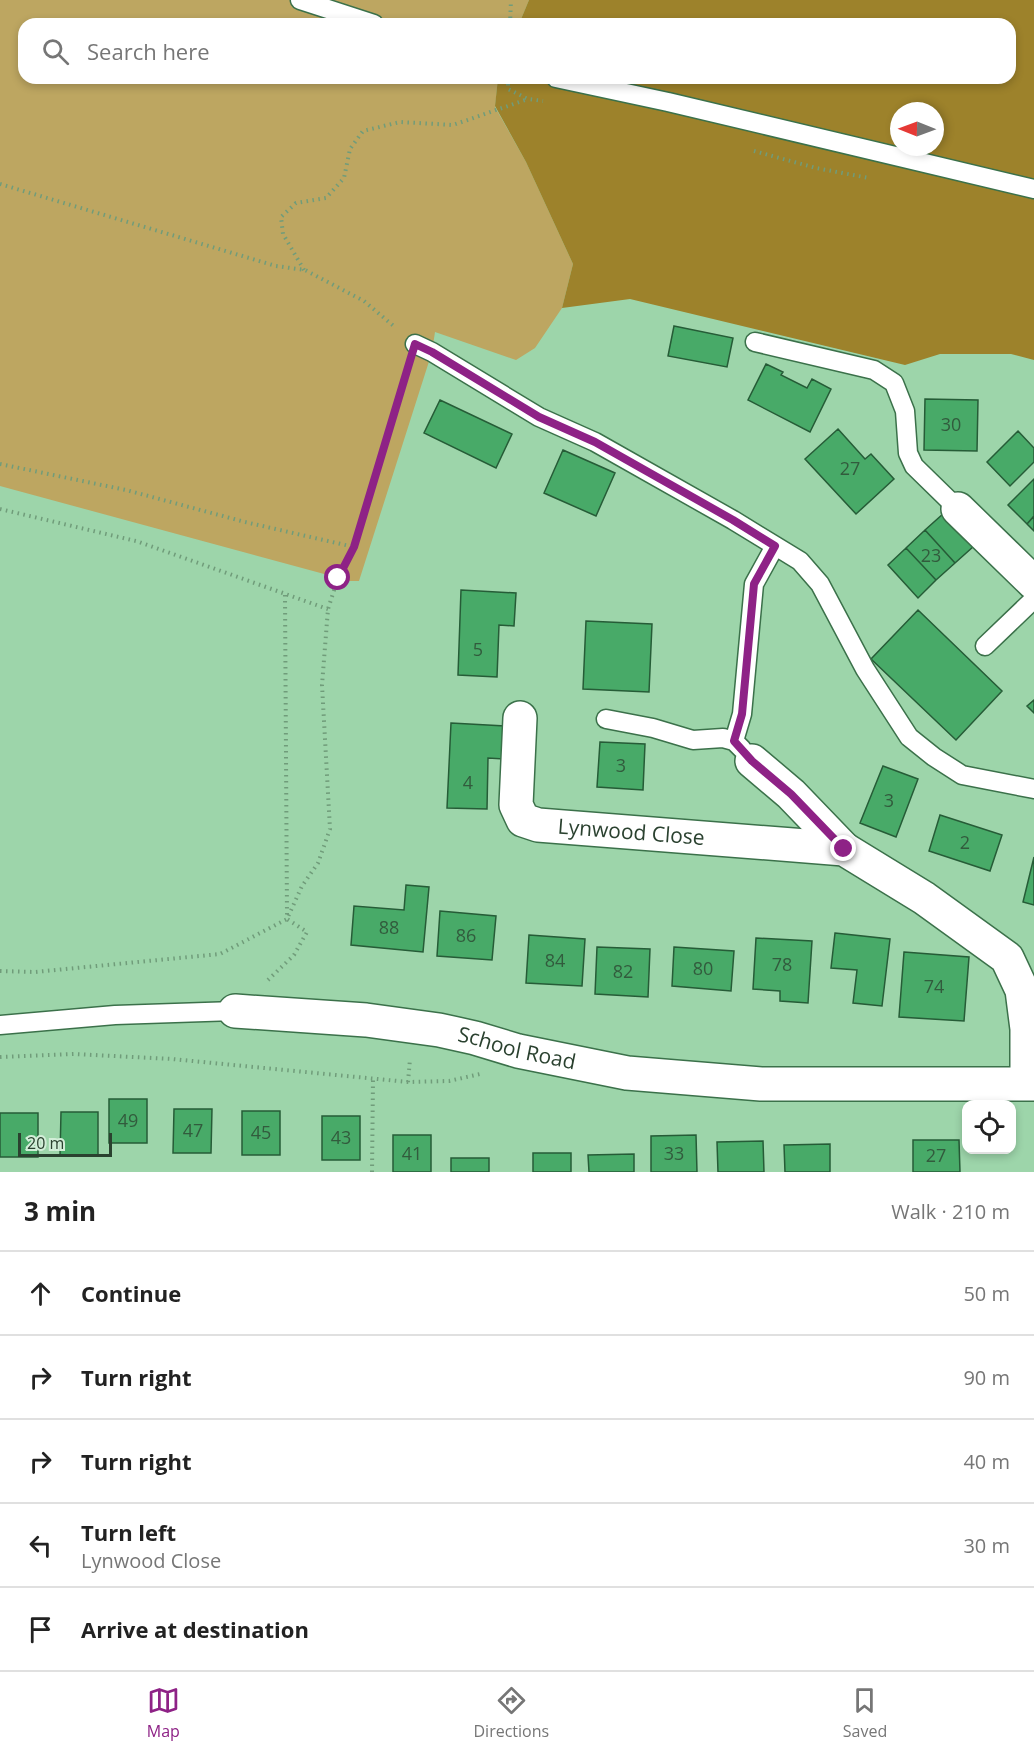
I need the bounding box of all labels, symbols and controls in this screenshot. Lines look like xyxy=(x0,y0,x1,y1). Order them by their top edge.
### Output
search box xyxy=(18,18,1016,84)
icon: search xyxy=(39,35,72,68)
text: Search here xyxy=(87,36,210,66)
north arrow xyxy=(890,102,944,156)
house number: 30 xyxy=(941,412,961,436)
house number: 27 xyxy=(840,456,860,480)
house number: 23 xyxy=(921,543,941,567)
route start xyxy=(324,564,350,590)
house number: 5 xyxy=(473,637,483,661)
house number: 3 xyxy=(616,753,626,777)
house number: 4 xyxy=(463,770,473,794)
house number: 3 xyxy=(884,788,894,812)
street label: Lynwood Close xyxy=(557,812,706,851)
house number: 2 xyxy=(960,830,970,854)
route end xyxy=(830,835,856,861)
house number: 88 xyxy=(379,915,399,939)
house number: 86 xyxy=(456,923,476,947)
house number: 84 xyxy=(545,948,565,972)
house number: 78 xyxy=(772,952,792,976)
house number: 80 xyxy=(693,956,713,980)
house number: 82 xyxy=(613,959,633,983)
house number: 74 xyxy=(924,974,944,998)
street label: School Road xyxy=(455,1020,578,1075)
map controls xyxy=(962,1100,1016,1154)
button: locate xyxy=(962,1100,1016,1154)
house number: 49 xyxy=(118,1108,138,1132)
house number: 47 xyxy=(183,1118,203,1142)
house number: 45 xyxy=(251,1120,271,1144)
house number: 43 xyxy=(331,1125,351,1149)
scale bar xyxy=(18,1130,112,1158)
text: 20 m xyxy=(27,1132,64,1154)
house number: 41 xyxy=(402,1141,422,1165)
house number: 33 xyxy=(664,1141,684,1165)
house number: 27 xyxy=(926,1143,946,1167)
text: 3 min xyxy=(24,1193,96,1229)
text: Walk · 210 m xyxy=(891,1198,1010,1225)
icon: ahead xyxy=(24,1277,57,1310)
text: Continue xyxy=(81,1278,181,1308)
text: 50 m xyxy=(963,1280,1010,1307)
icon: right xyxy=(24,1361,57,1394)
text: Turn right xyxy=(81,1362,192,1392)
text: 90 m xyxy=(963,1364,1010,1391)
icon: right xyxy=(24,1445,57,1478)
text: Turn right xyxy=(81,1446,192,1476)
text: 40 m xyxy=(963,1448,1010,1475)
text: Turn left xyxy=(81,1517,176,1547)
icon: left xyxy=(24,1529,57,1562)
text: 30 m xyxy=(963,1532,1010,1559)
text: Lynwood Close xyxy=(81,1547,221,1574)
icon: arrive xyxy=(24,1613,57,1646)
text: Arrive at destination xyxy=(81,1614,309,1644)
tab: Map xyxy=(147,1684,180,1742)
tab: Directions xyxy=(473,1684,549,1742)
tab: Saved xyxy=(843,1684,887,1742)

